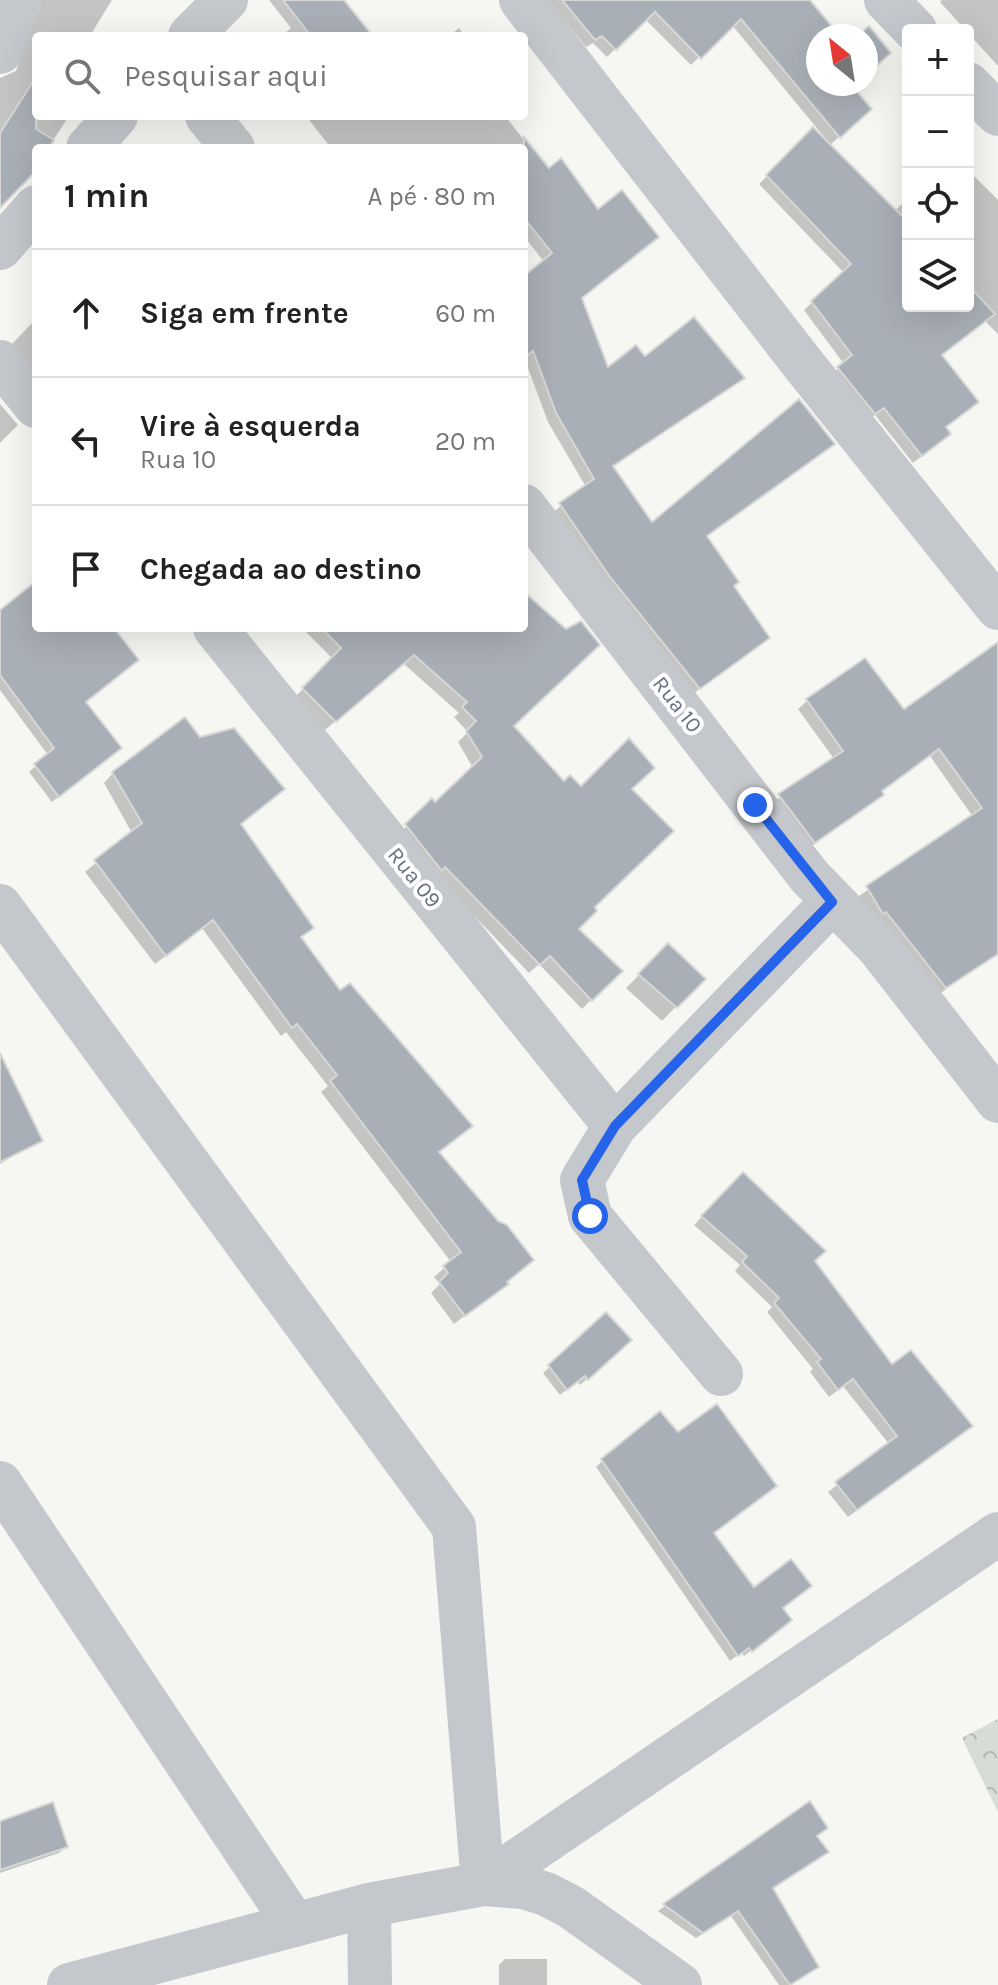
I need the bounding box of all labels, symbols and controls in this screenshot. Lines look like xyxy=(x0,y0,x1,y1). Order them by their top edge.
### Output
north arrow xyxy=(806,24,878,96)
map controls xyxy=(902,24,974,312)
button: + xyxy=(902,24,974,96)
search box xyxy=(32,32,528,120)
icon: search xyxy=(60,54,104,98)
text: Pesquisar aqui xyxy=(124,58,328,94)
button: − xyxy=(902,96,974,168)
button: locate xyxy=(902,168,974,240)
text: 1 min xyxy=(64,176,149,216)
text: A pé · 80 m xyxy=(367,181,496,212)
button: layers xyxy=(902,240,974,312)
icon: ahead xyxy=(64,291,108,335)
text: Siga em frente xyxy=(140,295,349,331)
text: 60 m xyxy=(435,298,496,329)
text: Vire à esquerda xyxy=(140,408,361,444)
icon: left xyxy=(64,419,108,463)
text: 20 m xyxy=(435,426,496,457)
text: Rua 10 xyxy=(140,444,216,475)
icon: arrive xyxy=(64,547,108,591)
text: Chegada ao destino xyxy=(140,551,422,587)
street label: Rua 10 xyxy=(647,671,707,738)
route end xyxy=(737,787,773,823)
street label: Rua 09 xyxy=(382,842,446,913)
route start xyxy=(572,1198,608,1234)

